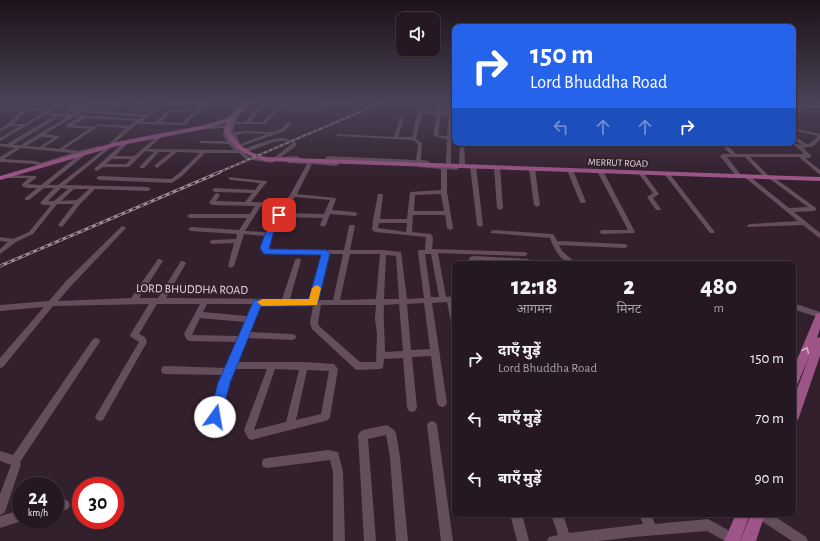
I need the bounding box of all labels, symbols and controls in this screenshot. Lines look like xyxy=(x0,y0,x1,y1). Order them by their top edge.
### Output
map controls xyxy=(396,12,440,56)
button: sound xyxy=(396,12,440,56)
icon: right xyxy=(464,40,516,92)
text: 150 m xyxy=(530,41,594,69)
text: Lord Bhuddha Road xyxy=(530,74,667,92)
icon: left xyxy=(550,116,572,138)
icon: ahead xyxy=(592,116,614,138)
icon: ahead xyxy=(634,116,656,138)
icon: right xyxy=(676,116,698,138)
street label: MERRUT ROAD xyxy=(588,157,649,169)
pin xyxy=(262,198,296,232)
icon: arrive xyxy=(268,204,290,226)
text: 12:18 xyxy=(511,275,558,299)
text: 2 xyxy=(623,275,635,299)
text: 480 xyxy=(700,275,737,299)
street label: LORD BHUDDHA ROAD xyxy=(136,282,248,296)
text: m xyxy=(713,302,724,315)
text: आगमन xyxy=(516,303,552,316)
text: मिनट xyxy=(616,303,641,316)
text: दाएँ मुड़ें xyxy=(498,343,541,358)
one-way arrow xyxy=(802,346,810,353)
icon: right xyxy=(464,348,486,370)
text: 150 m xyxy=(750,351,784,366)
text: Lord Bhuddha Road xyxy=(498,362,597,375)
position arrow xyxy=(194,396,236,438)
icon: left xyxy=(464,408,486,430)
text: बाएँ मुड़ें xyxy=(498,411,541,426)
text: 70 m xyxy=(755,411,784,426)
icon: left xyxy=(464,468,486,490)
text: बाएँ मुड़ें xyxy=(498,471,541,486)
text: 90 m xyxy=(755,471,784,486)
speed limit sign: 30 xyxy=(72,477,124,529)
text: 24 xyxy=(28,488,48,508)
text: km/h xyxy=(28,508,48,518)

